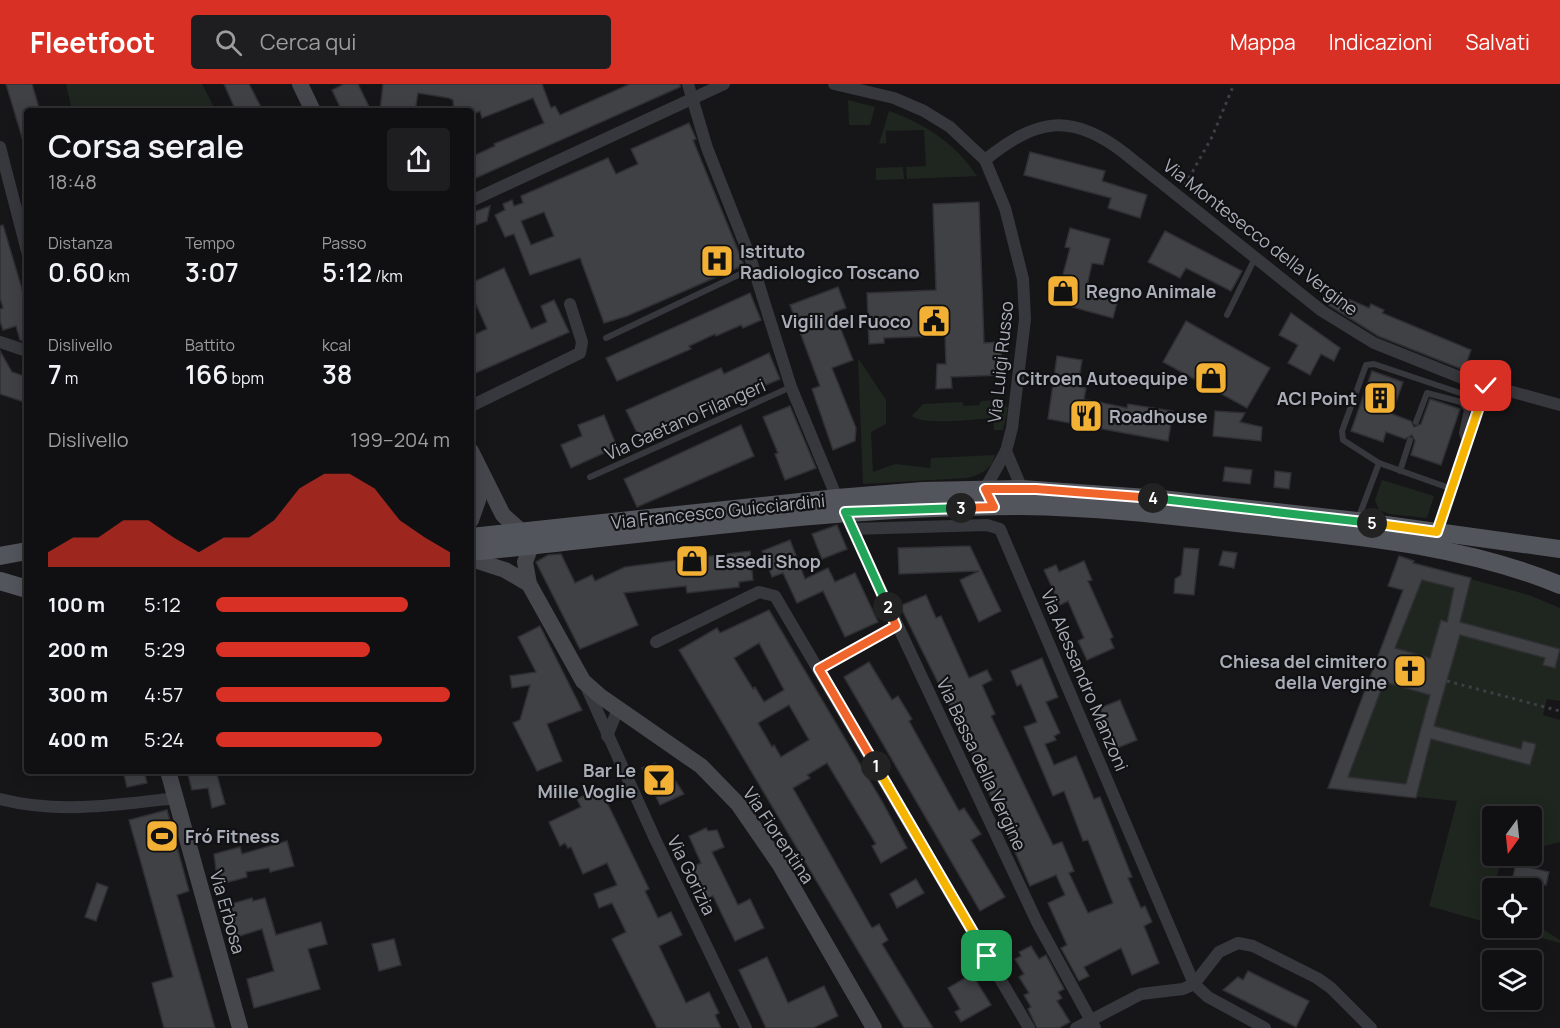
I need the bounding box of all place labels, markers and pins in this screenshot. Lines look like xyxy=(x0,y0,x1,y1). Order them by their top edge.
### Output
place label: Istituto Radiologico Toscano xyxy=(740,239,920,284)
hospital icon: Istituto Radiologico Toscano xyxy=(699,243,735,279)
shop icon: Regno Animale xyxy=(1045,273,1081,309)
place label: Regno Animale xyxy=(1086,279,1217,303)
public building icon: Vigili del Fuoco xyxy=(916,303,952,339)
place label: Vigili del Fuoco xyxy=(781,309,911,333)
shop icon: Citroen Autoequipe xyxy=(1193,360,1229,396)
pin xyxy=(1460,360,1511,411)
place label: Citroen Autoequipe xyxy=(1016,366,1188,390)
building icon: ACI Point xyxy=(1362,380,1398,416)
place label: ACI Point xyxy=(1277,386,1357,410)
restaurant icon: Roadhouse xyxy=(1068,398,1104,434)
place label: Roadhouse xyxy=(1109,404,1208,428)
pin: 4 xyxy=(1138,483,1168,513)
pin: 3 xyxy=(946,493,976,523)
pin: 5 xyxy=(1357,508,1387,538)
shop icon: Essedi Shop xyxy=(674,543,710,579)
place label: Essedi Shop xyxy=(715,549,821,573)
pin: 2 xyxy=(873,592,903,622)
place label: Chiesa del cimitero della Vergine xyxy=(1220,649,1387,694)
church icon: Chiesa del cimitero della Vergine xyxy=(1392,653,1428,689)
pin: 1 xyxy=(861,751,891,781)
place label: Bar Le Mille Voglie xyxy=(537,758,636,803)
bar icon: Bar Le Mille Voglie xyxy=(641,762,677,798)
sports icon: Fró Fitness xyxy=(144,818,180,854)
place label: Fró Fitness xyxy=(185,824,280,848)
pin xyxy=(961,930,1012,981)

